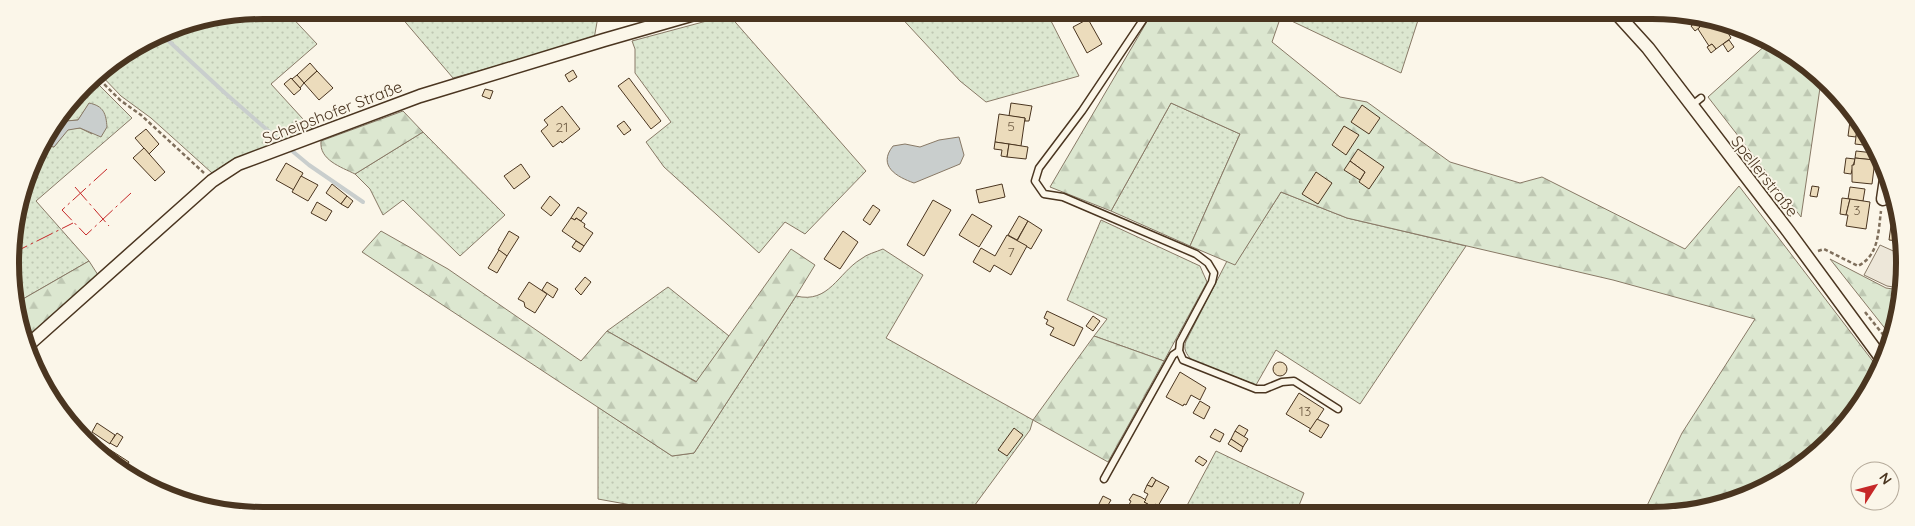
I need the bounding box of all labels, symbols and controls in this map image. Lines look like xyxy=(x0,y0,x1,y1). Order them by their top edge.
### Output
street label: Scheipshofer Straße xyxy=(259,76,405,148)
house number: 5 xyxy=(1007,117,1015,135)
house number: 21 xyxy=(556,118,568,136)
street label: Spellerstraße xyxy=(1727,131,1803,221)
house number: 3 xyxy=(1853,201,1861,219)
house number: 7 xyxy=(1007,243,1015,261)
house number: 13 xyxy=(1299,402,1311,420)
north arrow xyxy=(1850,461,1900,511)
text: N xyxy=(1875,469,1896,488)

